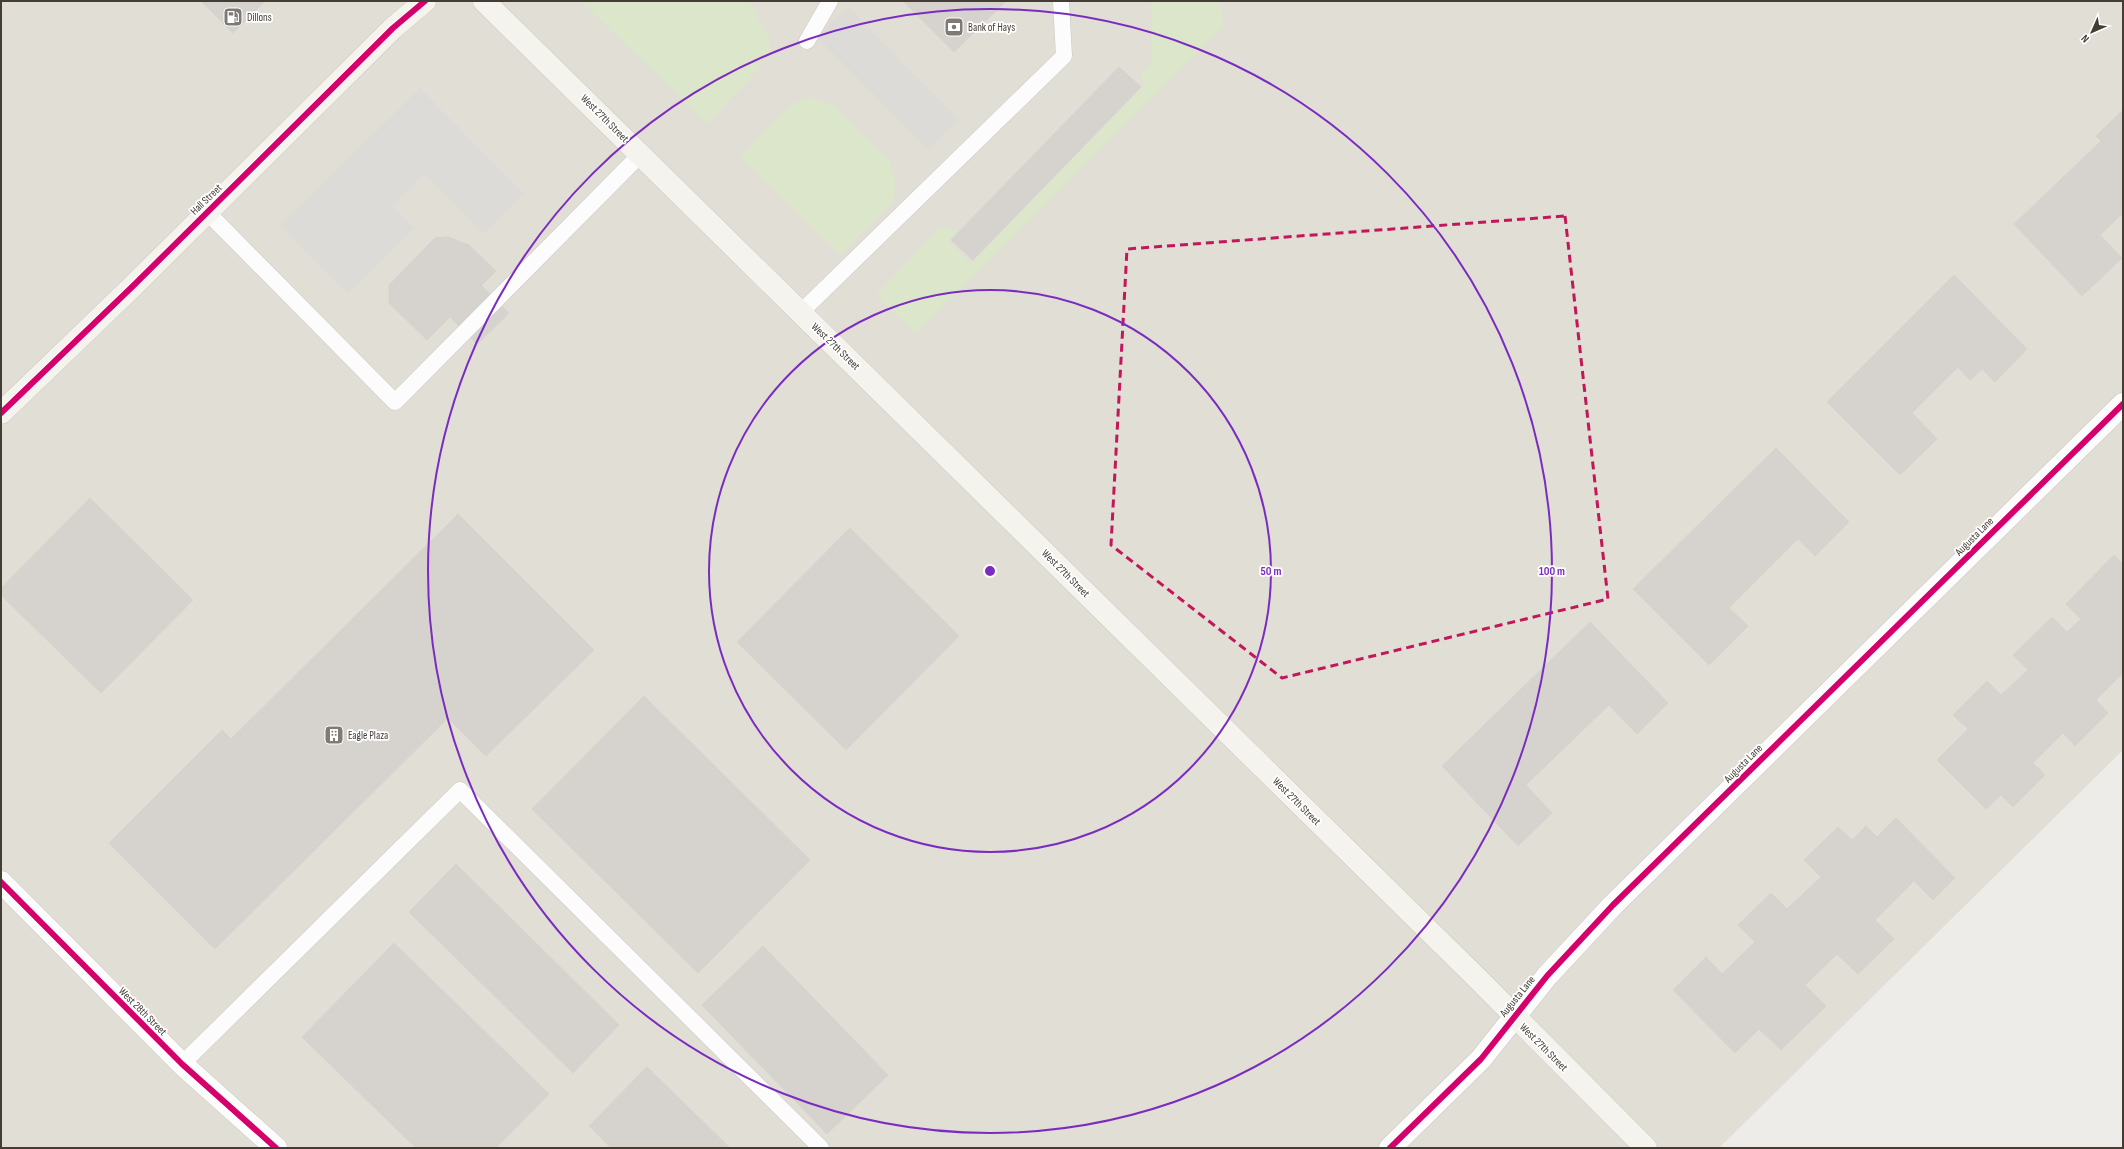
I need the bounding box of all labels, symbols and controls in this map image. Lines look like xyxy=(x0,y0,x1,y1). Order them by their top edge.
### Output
fuel station icon: Dillons xyxy=(222,6,244,28)
place label: Dillons xyxy=(247,11,272,24)
north arrow xyxy=(2072,12,2112,52)
bank icon: Bank of Hays xyxy=(943,16,965,38)
place label: Bank of Hays xyxy=(968,21,1015,34)
text: N xyxy=(2079,32,2092,45)
street label: West 27th Street xyxy=(578,92,632,146)
street label: Hall Street xyxy=(188,181,225,218)
street label: West 27th Street xyxy=(809,320,863,373)
street label: Augusta Lane xyxy=(1952,514,1996,559)
street label: West 27th Street xyxy=(1039,547,1093,601)
centre of rings xyxy=(983,564,997,578)
text: 50 m xyxy=(1261,564,1281,579)
text: 100 m xyxy=(1539,564,1565,579)
building icon: Eagle Plaza xyxy=(323,724,345,746)
place label: Eagle Plaza xyxy=(348,729,388,742)
street label: Augusta Lane xyxy=(1721,741,1765,786)
street label: West 27th Street xyxy=(1270,775,1324,829)
street label: Augusta Lane xyxy=(1496,973,1538,1020)
street label: West 28th Street xyxy=(116,985,170,1039)
street label: West 27th Street xyxy=(1517,1021,1571,1075)

